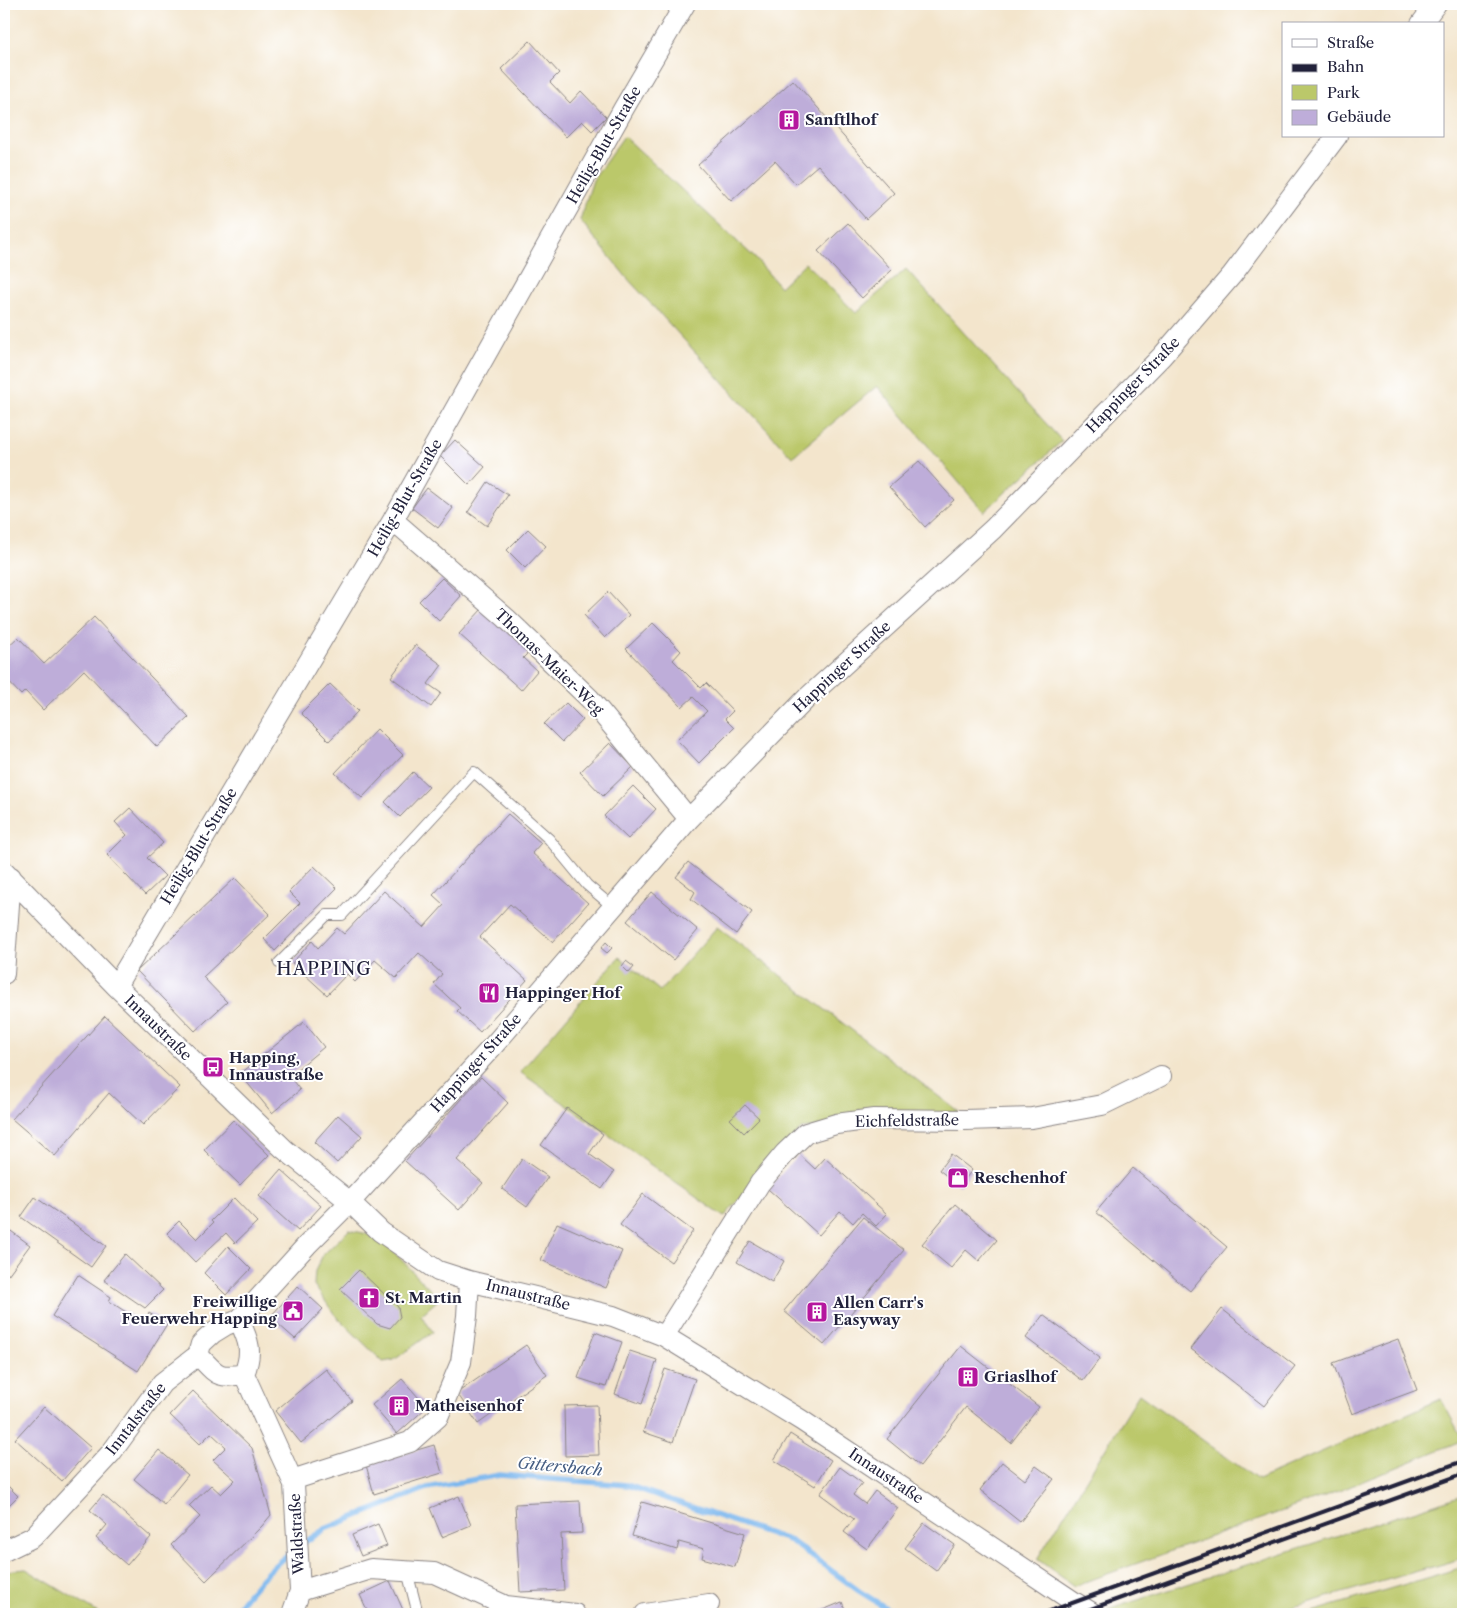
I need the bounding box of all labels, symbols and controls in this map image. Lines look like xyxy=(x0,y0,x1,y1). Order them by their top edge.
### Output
legend xyxy=(1282,22,1444,138)
text: Straße xyxy=(1327,33,1374,52)
text: Bahn xyxy=(1327,57,1365,76)
street label: Heilig-Blut-Straße xyxy=(562,83,645,207)
text: Park xyxy=(1327,83,1361,102)
text: Gebäude xyxy=(1327,107,1391,126)
building icon: Sanftlhof xyxy=(777,108,801,132)
place label: Sanftlhof xyxy=(805,110,880,129)
street label: Happinger Straße xyxy=(1082,333,1183,437)
street label: Heilig-Blut-Straße xyxy=(363,436,446,560)
street label: Thomas-Maier-Weg xyxy=(491,605,608,719)
street label: Happinger Straße xyxy=(789,617,894,717)
street label: Heilig-Blut-Straße xyxy=(156,784,241,907)
district label: HAPPING xyxy=(276,958,372,980)
restaurant icon: Happinger Hof xyxy=(477,981,501,1005)
place label: Happinger Hof xyxy=(505,983,623,1002)
street label: Innaustraße xyxy=(121,991,196,1064)
street label: Happinger Straße xyxy=(426,1009,525,1116)
place label: Happing, Innaustraße xyxy=(229,1048,324,1084)
bus stop icon: Happing, Innaustraße xyxy=(201,1055,225,1079)
street label: Eichfeldstraße xyxy=(855,1110,959,1131)
shop icon: Reschenhof xyxy=(946,1166,970,1190)
place label: Reschenhof xyxy=(974,1168,1068,1187)
street label: Innaustraße xyxy=(484,1275,572,1314)
church icon: St. Martin xyxy=(357,1286,381,1310)
place label: St. Martin xyxy=(385,1288,463,1307)
place label: Freiwillige Feuerwehr Happing xyxy=(121,1292,277,1328)
place label: Allen Carr's Easyway xyxy=(832,1293,924,1329)
public building icon: Freiwillige Feuerwehr Happing xyxy=(281,1299,305,1323)
building icon: Allen Carr's Easyway xyxy=(805,1300,829,1324)
building icon: Griaslhof xyxy=(956,1365,980,1389)
place label: Griaslhof xyxy=(984,1367,1059,1386)
street label: Inntalstraße xyxy=(101,1379,170,1459)
building icon: Matheisenhof xyxy=(387,1394,411,1418)
place label: Matheisenhof xyxy=(415,1396,525,1415)
street label: Innaustraße xyxy=(845,1444,927,1508)
water label: Gittersbach xyxy=(517,1452,603,1480)
street label: Waldstraße xyxy=(285,1493,308,1576)

